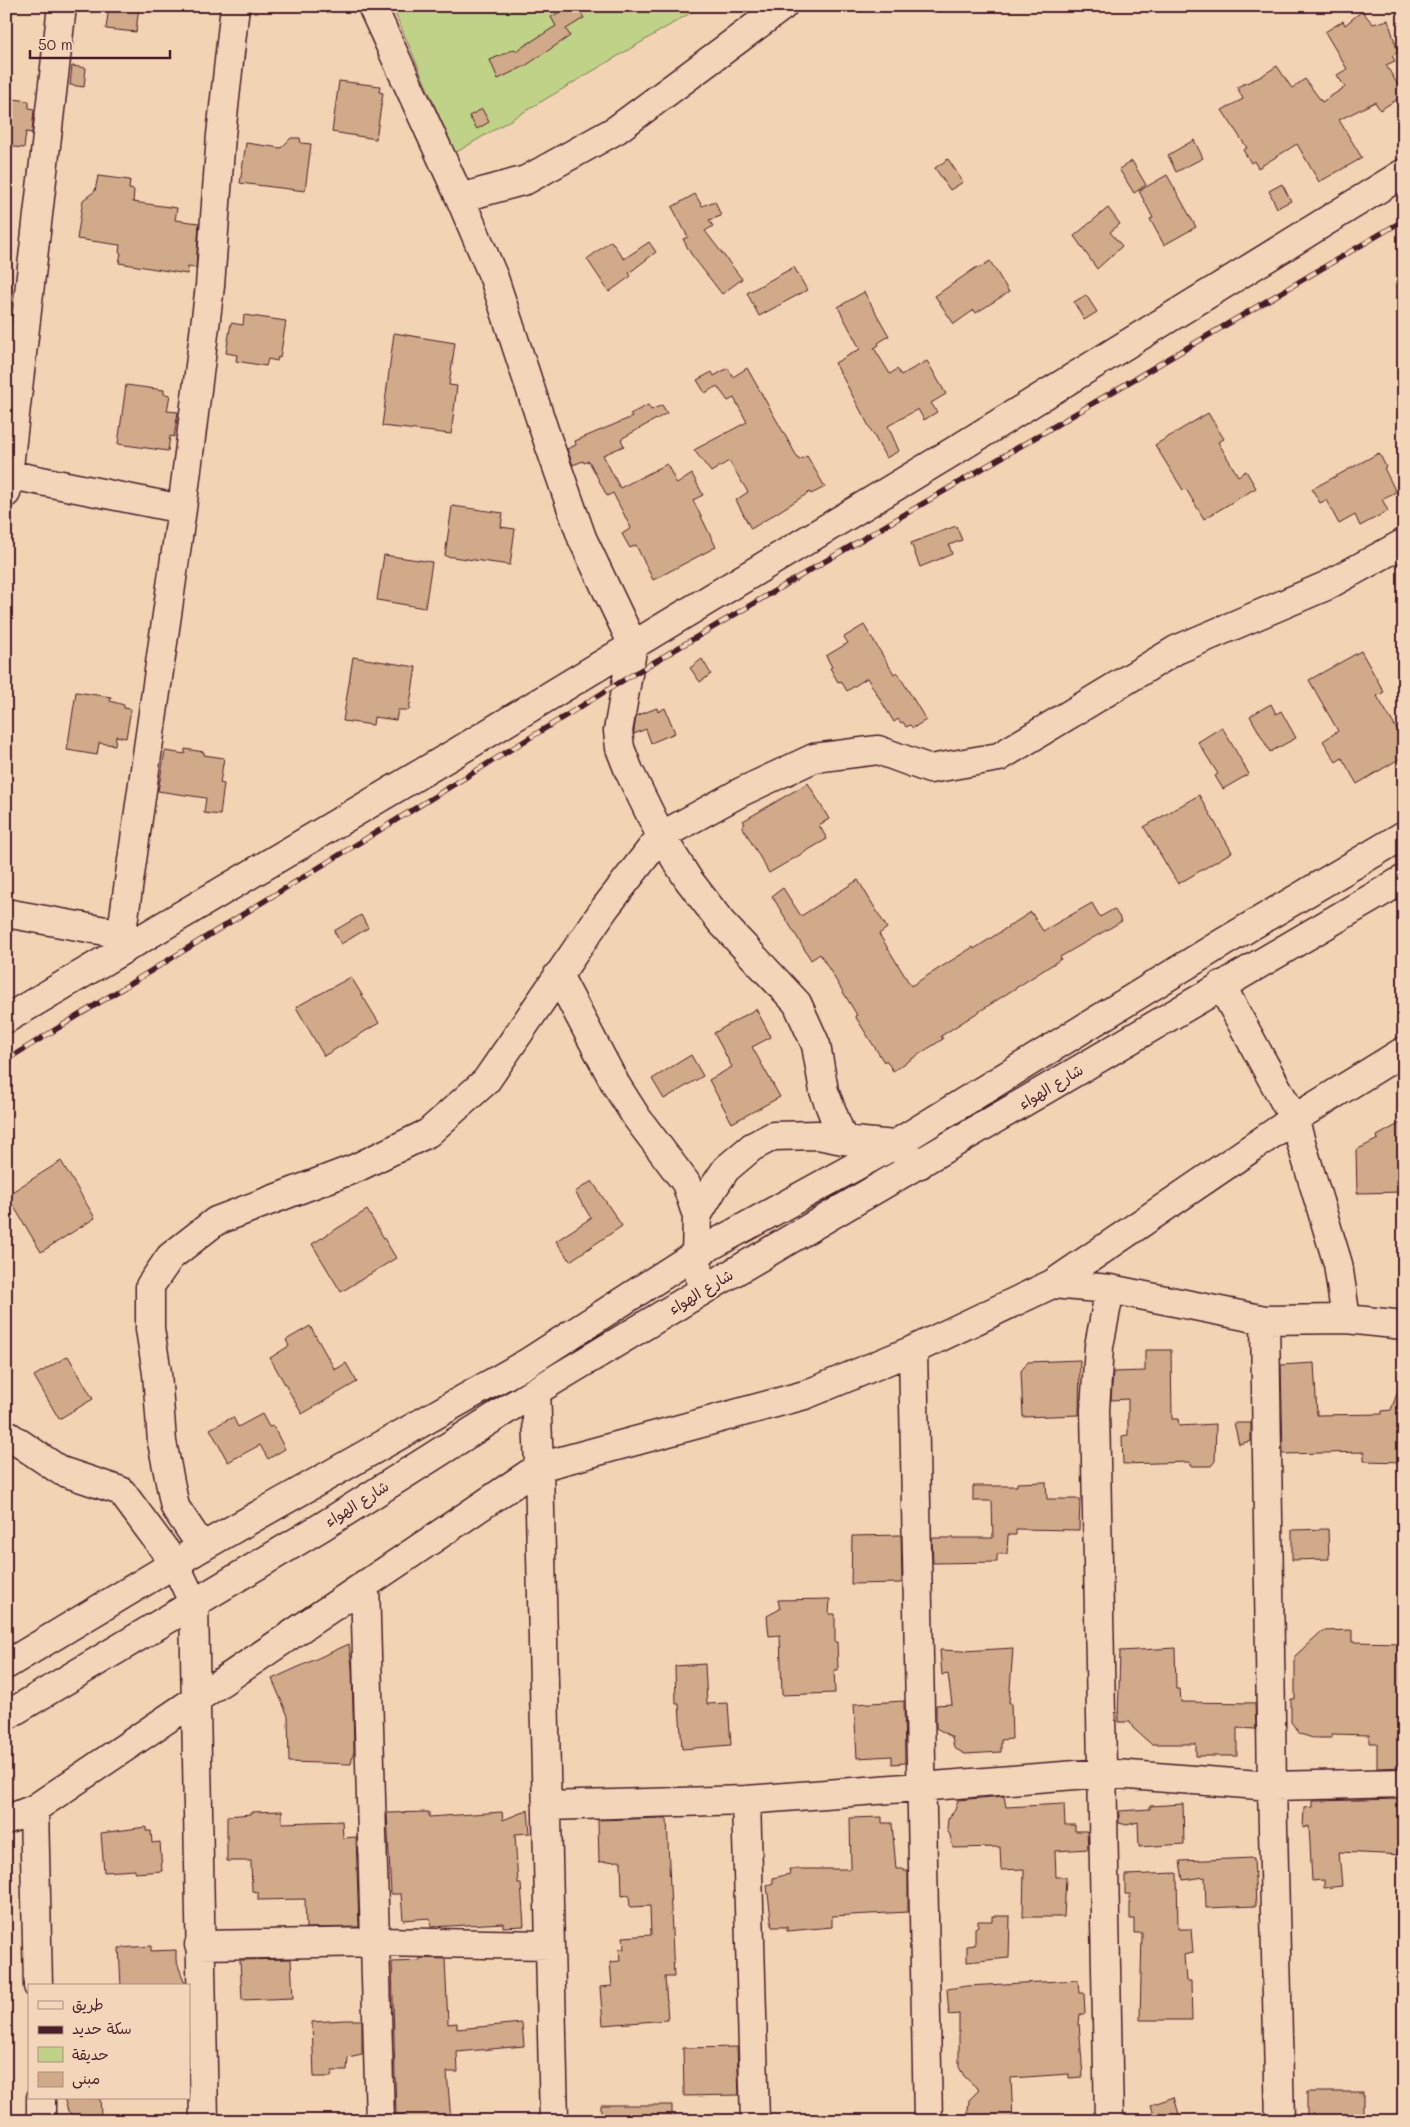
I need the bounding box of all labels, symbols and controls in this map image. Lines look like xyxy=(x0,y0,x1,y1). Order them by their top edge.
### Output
scale bar xyxy=(30,28,170,60)
text: 50 m xyxy=(38,34,73,54)
street label: شارع الهواء xyxy=(1014,1059,1087,1114)
street label: شارع الهواء xyxy=(664,1264,737,1319)
street label: شارع الهواء xyxy=(321,1476,393,1532)
legend xyxy=(28,1984,190,2100)
text: طريق xyxy=(72,1994,104,2014)
text: سكة حديد xyxy=(72,2018,132,2038)
text: حديقة xyxy=(72,2044,109,2064)
text: مبنى xyxy=(72,2068,100,2089)

